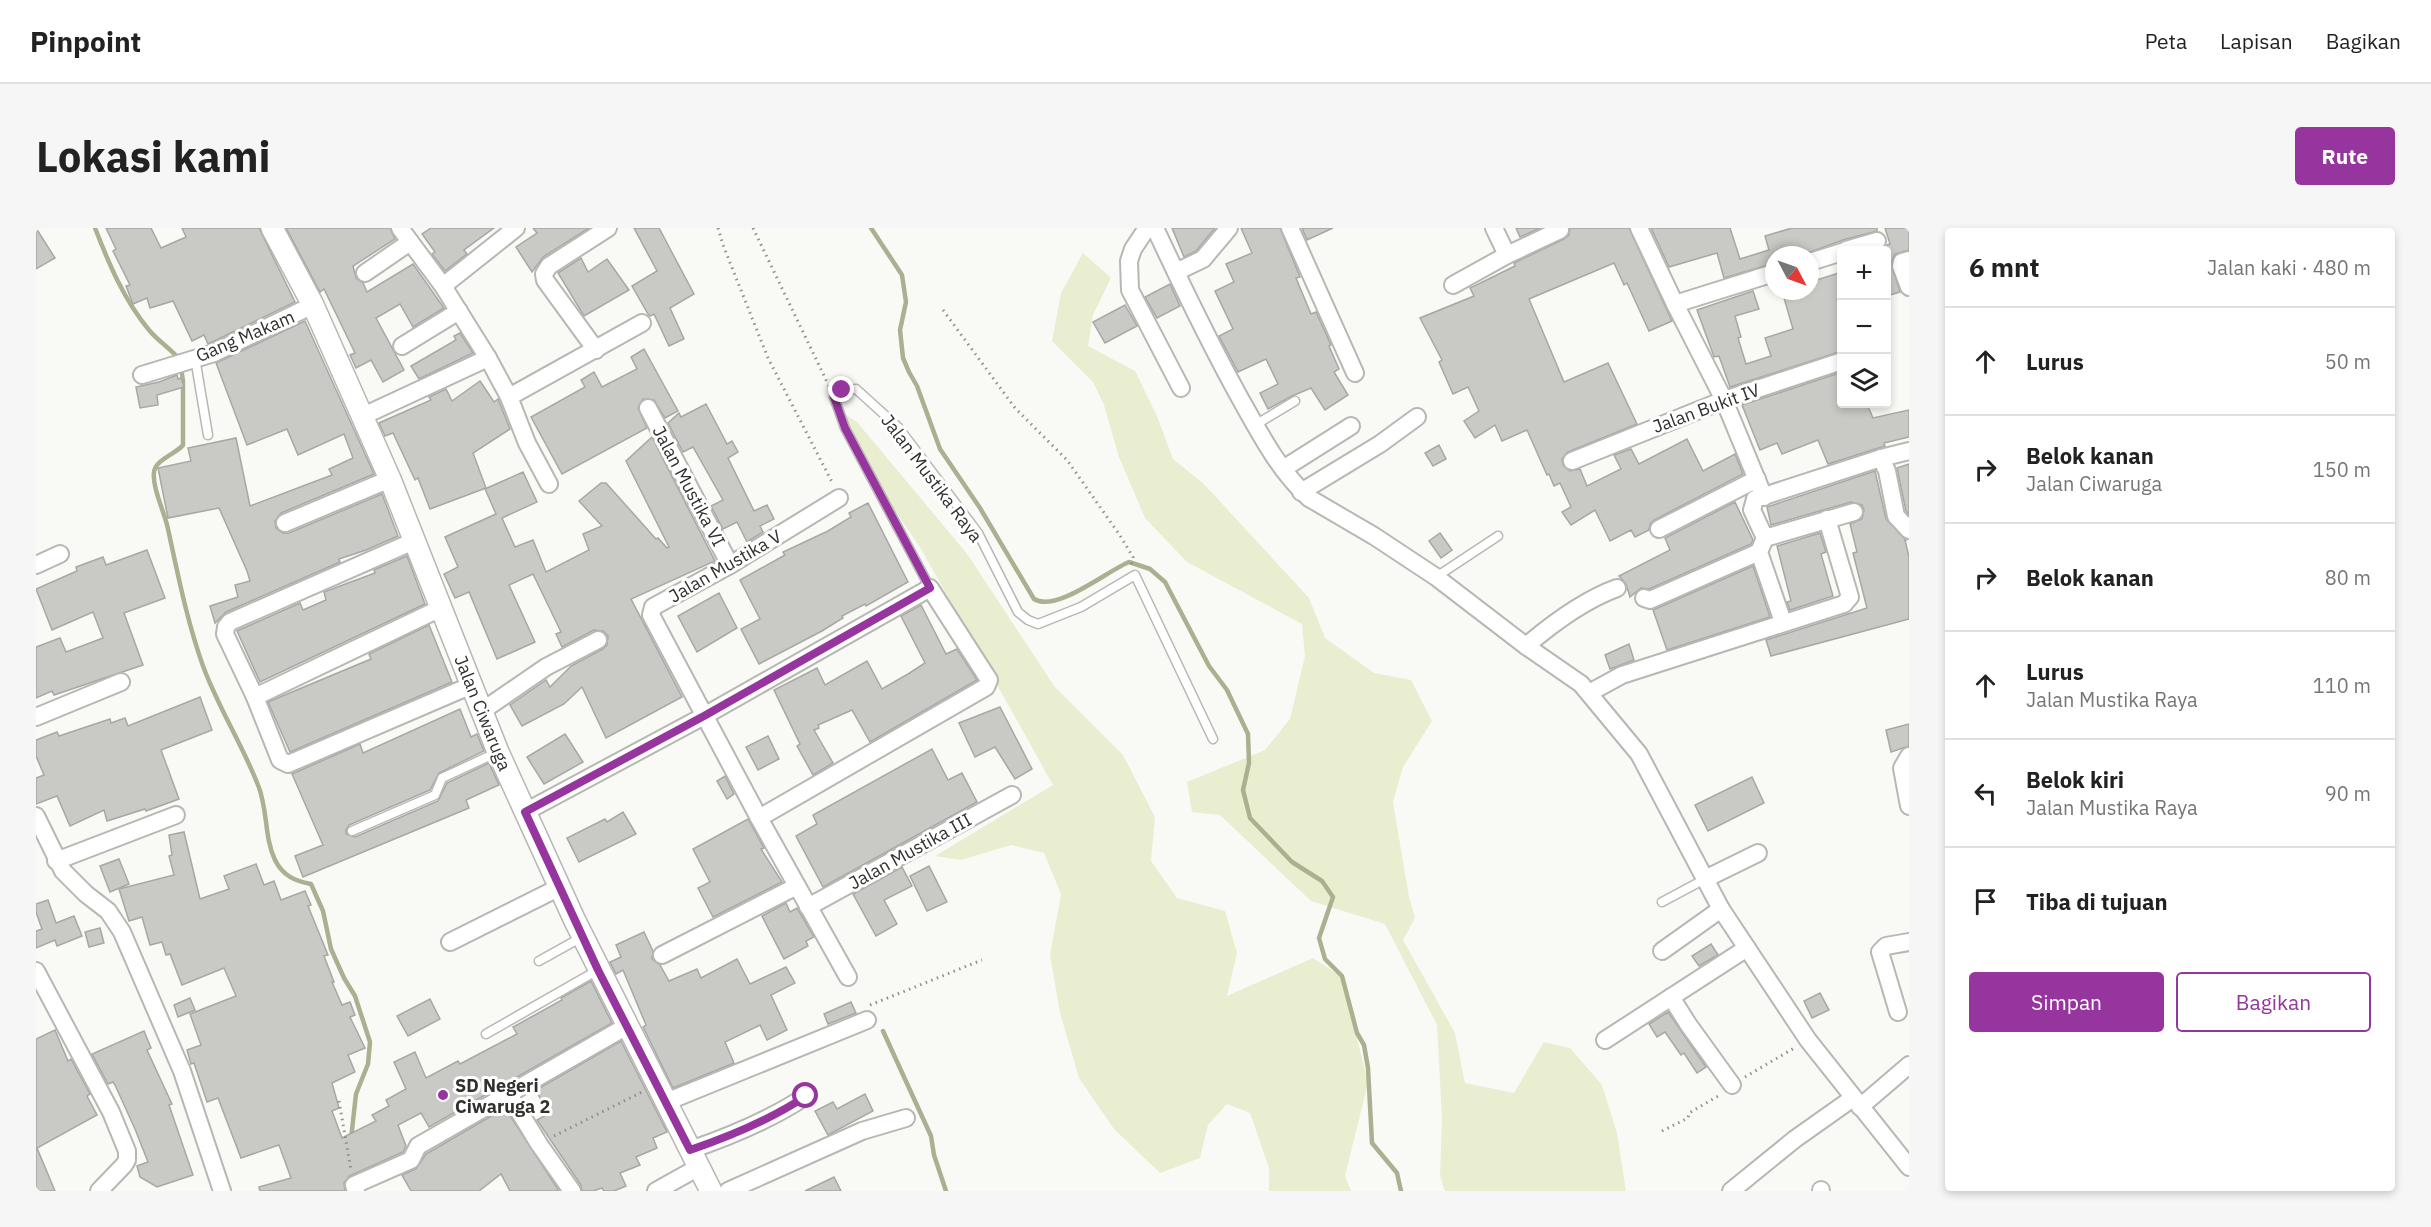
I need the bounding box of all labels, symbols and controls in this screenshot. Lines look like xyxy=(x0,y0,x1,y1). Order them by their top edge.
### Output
text: Pinpoint xyxy=(30,23,141,60)
text: Peta xyxy=(2145,27,2187,55)
text: Lapisan xyxy=(2220,27,2293,55)
text: Bagikan xyxy=(2326,27,2401,55)
button: Rute xyxy=(2295,127,2395,185)
text: Lokasi kami xyxy=(36,129,270,184)
north arrow xyxy=(1765,246,1819,300)
map controls xyxy=(1837,246,1891,408)
button: + xyxy=(1837,246,1891,300)
text: 6 mnt xyxy=(1969,250,2039,284)
text: Jalan kaki · 480 m xyxy=(2207,254,2371,281)
button: − xyxy=(1837,300,1891,354)
street label: Gang Makam xyxy=(192,305,298,367)
icon: ahead xyxy=(1969,345,2002,378)
text: Lurus xyxy=(2026,347,2084,376)
text: 50 m xyxy=(2325,348,2371,375)
button: layers xyxy=(1837,354,1891,408)
route end xyxy=(828,376,854,402)
street label: Jalan Bukit IV xyxy=(1649,378,1763,438)
street label: Jalan Mustika Raya xyxy=(876,409,988,547)
street label: Jalan Mustika VI xyxy=(648,422,730,550)
text: Belok kanan xyxy=(2026,441,2154,470)
icon: right xyxy=(1969,453,2002,486)
text: 150 m xyxy=(2313,456,2371,483)
text: Jalan Ciwaruga xyxy=(2026,470,2162,497)
street label: Jalan Mustika V xyxy=(665,524,785,608)
icon: right xyxy=(1969,561,2002,594)
text: Belok kanan xyxy=(2026,563,2154,592)
text: 80 m xyxy=(2325,564,2371,591)
street label: Jalan Ciwaruga xyxy=(449,652,517,775)
text: Lurus xyxy=(2026,657,2084,686)
icon: ahead xyxy=(1969,669,2002,702)
text: 110 m xyxy=(2313,672,2371,699)
text: Jalan Mustika Raya xyxy=(2026,686,2198,713)
text: Belok kiri xyxy=(2026,765,2124,794)
icon: left xyxy=(1969,777,2002,810)
text: 90 m xyxy=(2325,780,2371,807)
text: Jalan Mustika Raya xyxy=(2026,794,2198,821)
street label: Jalan Mustika III xyxy=(845,808,975,894)
icon: arrive xyxy=(1969,885,2002,918)
text: Tiba di tujuan xyxy=(2026,887,2168,916)
button: Simpan xyxy=(1969,972,2164,1032)
button: Bagikan xyxy=(2176,972,2371,1032)
place label: SD Negeri Ciwaruga 2 xyxy=(455,1074,550,1118)
route start xyxy=(792,1082,818,1108)
marker: SD Negeri Ciwaruga 2 xyxy=(436,1088,450,1102)

